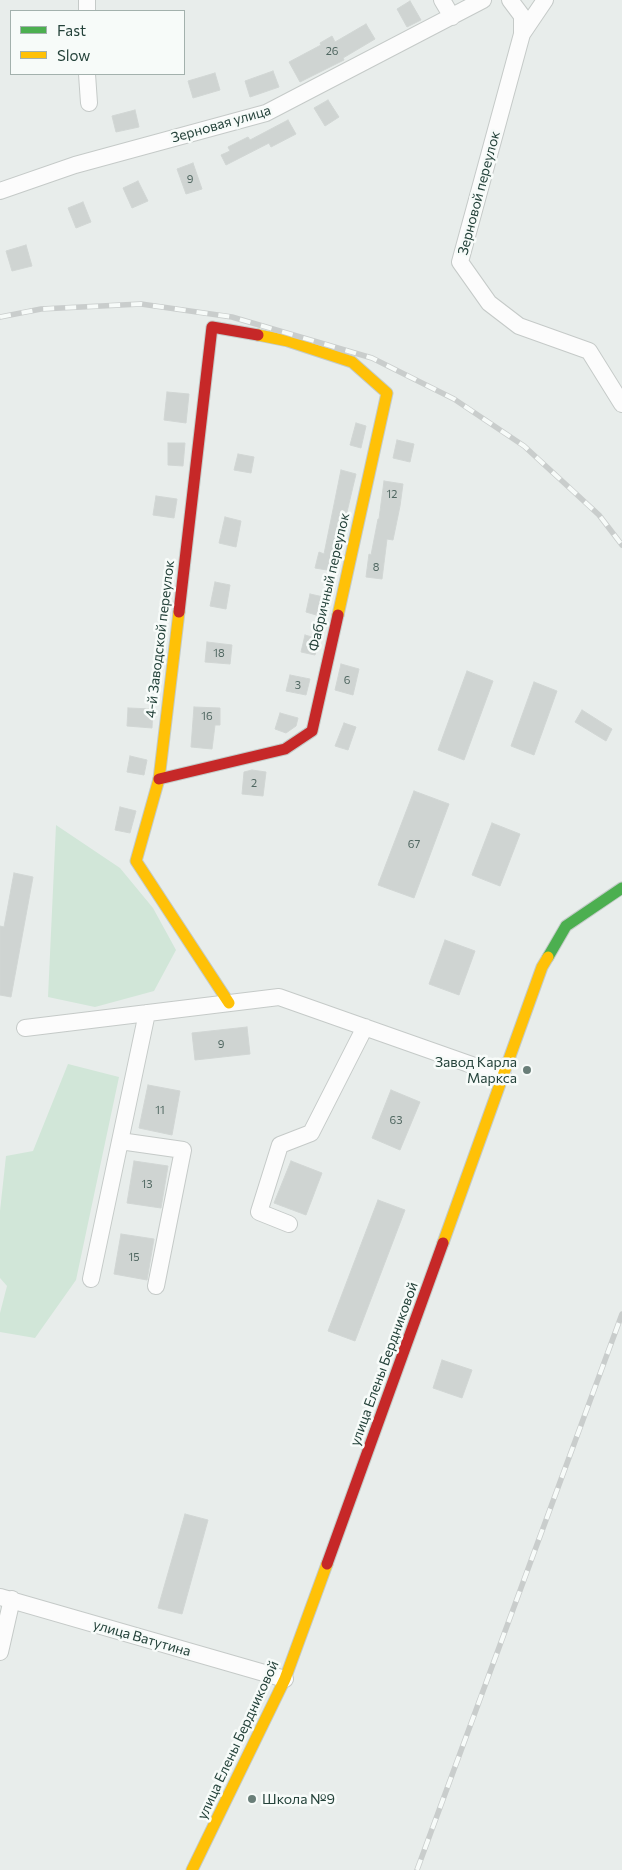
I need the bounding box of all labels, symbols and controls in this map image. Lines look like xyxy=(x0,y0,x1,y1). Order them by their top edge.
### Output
legend xyxy=(10,10,185,75)
text: Fast xyxy=(57,21,86,39)
house number: 26 xyxy=(326,44,338,58)
text: Slow xyxy=(57,46,90,64)
street label: Зерновая улица xyxy=(169,102,273,146)
street label: Зерновой переулок xyxy=(454,129,504,257)
house number: 9 xyxy=(187,172,193,186)
house number: 12 xyxy=(387,487,397,501)
street label: Фабричный переулок xyxy=(305,511,353,653)
street label: 4-й Заводской переулок xyxy=(142,559,178,719)
house number: 8 xyxy=(373,560,379,574)
house number: 18 xyxy=(213,646,225,660)
house number: 6 xyxy=(344,673,350,687)
house number: 3 xyxy=(295,678,301,692)
house number: 16 xyxy=(201,709,213,723)
house number: 2 xyxy=(251,776,257,790)
house number: 67 xyxy=(408,837,420,851)
house number: 9 xyxy=(218,1037,224,1051)
place label: Завод Карла Маркса xyxy=(435,1054,517,1086)
marker: Завод Карла Маркса xyxy=(521,1064,533,1076)
house number: 11 xyxy=(155,1103,165,1117)
house number: 63 xyxy=(390,1113,402,1127)
house number: 13 xyxy=(142,1177,152,1191)
house number: 15 xyxy=(128,1250,140,1264)
street label: улица Елены Бердниковой xyxy=(346,1280,422,1448)
street label: улица Ватутина xyxy=(91,1616,193,1660)
street label: улица Елены Бердниковой xyxy=(194,1658,282,1822)
place label: Школа №9 xyxy=(262,1791,335,1807)
marker: Школа №9 xyxy=(246,1793,258,1805)

